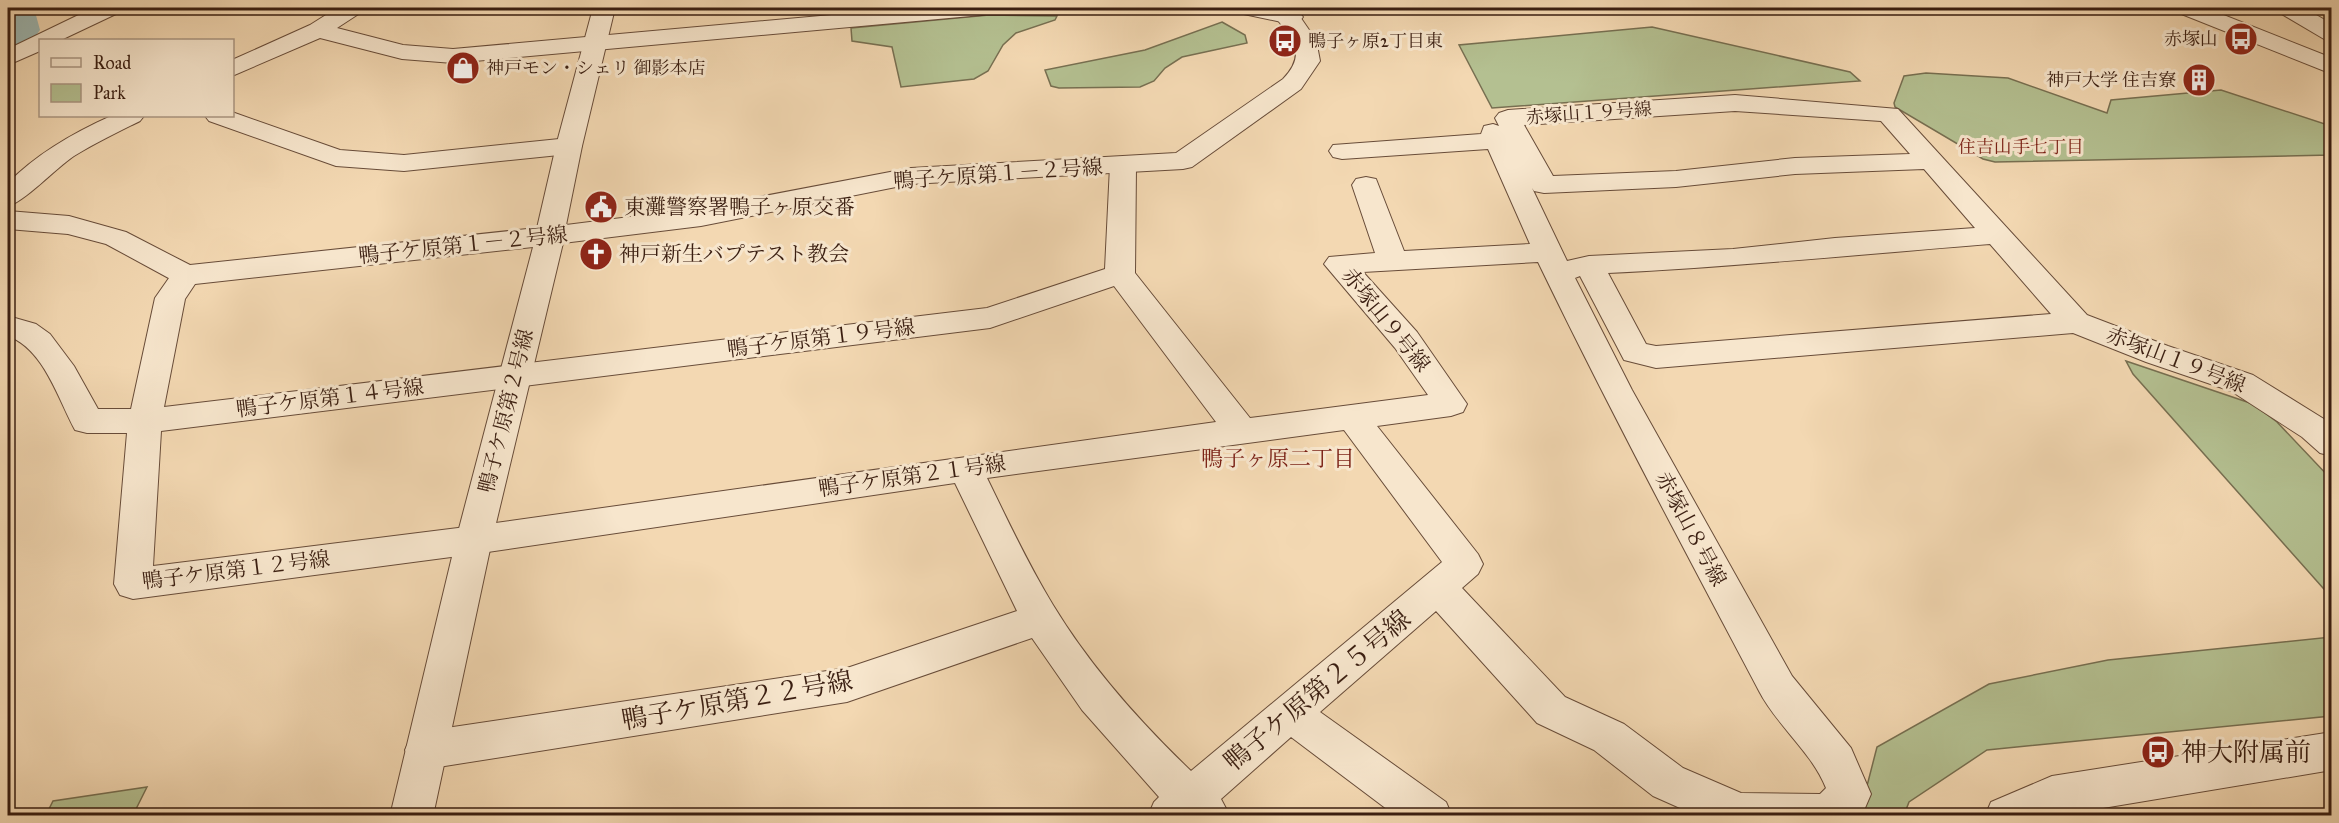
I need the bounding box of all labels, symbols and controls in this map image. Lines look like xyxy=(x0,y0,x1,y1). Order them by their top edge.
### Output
bus stop icon: 赤塚山 xyxy=(2223,21,2259,57)
bus stop icon: 鴨子ヶ原2丁目東 xyxy=(1267,23,1303,59)
place label: 赤塚山 xyxy=(2164,28,2218,50)
place label: 鴨子ヶ原2丁目東 xyxy=(1308,30,1443,52)
legend xyxy=(39,39,234,117)
shop icon: 神戸モン・シェリ 御影本店 xyxy=(445,50,481,86)
text: Road xyxy=(93,52,131,74)
place label: 神戸モン・シェリ 御影本店 xyxy=(486,57,706,79)
building icon: 神戸大学 住吉寮 xyxy=(2181,62,2217,98)
place label: 神戸大学 住吉寮 xyxy=(2046,69,2176,91)
text: Park xyxy=(93,82,126,104)
street label: 赤塚山１９号線 xyxy=(1525,98,1653,128)
district label: 住吉山手七丁目 xyxy=(1958,136,2084,158)
street label: 鴨子ケ原第１－２号線 xyxy=(892,154,1104,194)
public building icon: 東灘警察署鴨子ヶ原交番 xyxy=(583,189,619,225)
place label: 東灘警察署鴨子ヶ原交番 xyxy=(624,194,855,220)
street label: 鴨子ケ原第１－２号線 xyxy=(357,221,569,269)
church icon: 神戸新生バプテスト教会 xyxy=(578,236,614,272)
place label: 神戸新生バプテスト教会 xyxy=(619,241,849,267)
street label: 赤塚山９号線 xyxy=(1336,263,1436,377)
street label: 鴨子ケ原第１９号線 xyxy=(726,314,916,362)
street label: 赤塚山１９号線 xyxy=(2103,322,2249,398)
street label: 鴨子ケ原第２号線 xyxy=(473,326,539,496)
street label: 鴨子ケ原第１４号線 xyxy=(235,374,425,422)
district label: 鴨子ヶ原二丁目 xyxy=(1201,445,1355,472)
street label: 鴨子ケ原第２１号線 xyxy=(817,450,1007,502)
street label: 赤塚山８号線 xyxy=(1650,467,1732,591)
street label: 鴨子ケ原第１２号線 xyxy=(141,546,331,594)
street label: 鴨子ケ原第２５号線 xyxy=(1217,603,1417,777)
street label: 鴨子ケ原第２２号線 xyxy=(619,664,855,736)
bus stop icon: 神大附属前 xyxy=(2140,734,2176,770)
place label: 神大附属前 xyxy=(2181,736,2311,768)

